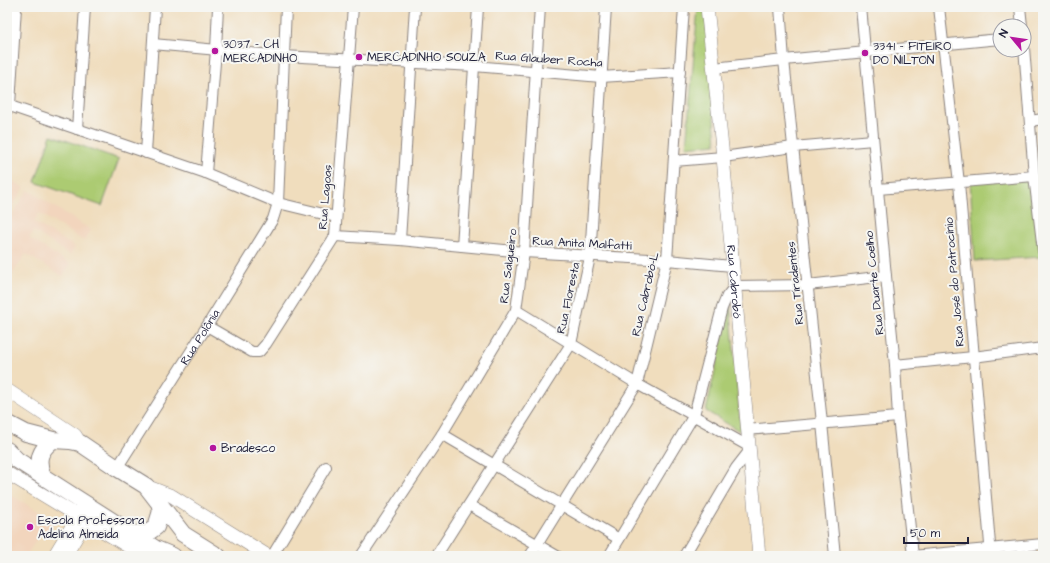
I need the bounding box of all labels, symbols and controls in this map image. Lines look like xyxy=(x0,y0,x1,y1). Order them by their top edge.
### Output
north arrow xyxy=(992,18,1032,58)
text: N xyxy=(995,27,1012,40)
place label: 3037 - CH MERCADINHO xyxy=(223,36,297,67)
place label: 3341 - FITEIRO DO NILTON xyxy=(873,38,951,69)
marker: 3037 - CH MERCADINHO xyxy=(210,46,220,56)
street label: Rua Glauber Rocha xyxy=(495,47,603,72)
marker: 3341 - FITEIRO DO NILTON xyxy=(860,48,870,58)
place label: MERCADINHO SOUZA xyxy=(367,49,486,66)
marker: MERCADINHO SOUZA xyxy=(354,52,364,62)
street label: Rua Lagoas xyxy=(314,164,338,230)
street label: Rua José do Patrocínio xyxy=(940,216,969,347)
street label: Rua Salgueiro xyxy=(495,227,523,305)
street label: Rua Duarte Coelho xyxy=(861,230,888,336)
street label: Rua Anita Malfatti xyxy=(532,232,632,255)
street label: Rua Tiradentes xyxy=(783,240,808,325)
street label: Rua Cabrobó xyxy=(722,244,746,319)
street label: Rua Cabrobó-L xyxy=(628,250,664,338)
street label: Rua Floresta xyxy=(553,261,584,335)
street label: Rua Polônia xyxy=(176,306,224,368)
place label: Bradesco xyxy=(221,440,276,457)
marker: Bradesco xyxy=(208,443,218,453)
place label: Escola Professora Adelina Almeida xyxy=(38,512,144,543)
scale bar xyxy=(904,519,968,545)
marker: Escola Professora Adelina Almeida xyxy=(25,522,35,532)
text: 50 m xyxy=(910,525,941,542)

